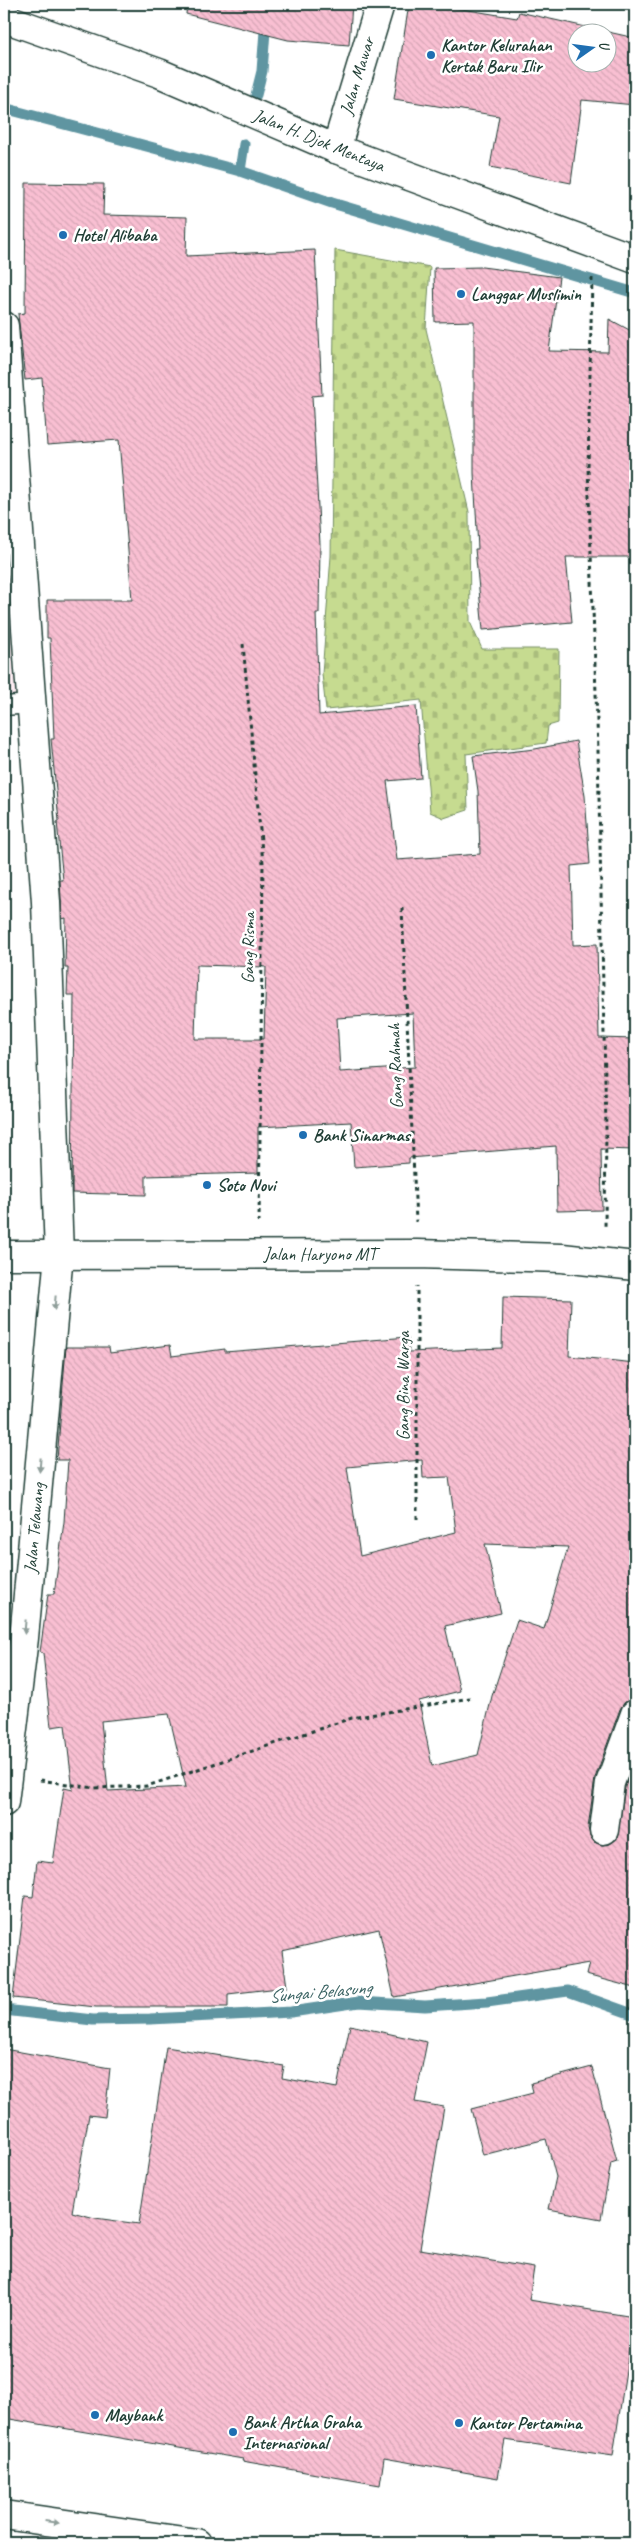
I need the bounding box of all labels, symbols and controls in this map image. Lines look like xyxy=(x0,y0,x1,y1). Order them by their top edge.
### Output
north arrow xyxy=(566,22,616,72)
street label: Jalan Mawar xyxy=(335,32,380,118)
place label: Kantor Kelurahan Kertak Baru Ilir xyxy=(441,34,552,77)
text: U xyxy=(595,40,614,53)
marker: Kantor Kelurahan Kertak Baru Ilir xyxy=(425,49,437,61)
street label: Jalan H. Djok Mentaya xyxy=(249,103,389,177)
place label: Hotel Alibaba xyxy=(73,224,158,246)
marker: Hotel Alibaba xyxy=(57,229,69,241)
place label: Langgar Muslimin xyxy=(471,283,582,305)
marker: Langgar Muslimin xyxy=(455,288,467,300)
street label: Gang Risma xyxy=(236,910,260,984)
street label: Gang Rahmah xyxy=(382,1022,407,1109)
place label: Bank Sinarmas xyxy=(313,1124,412,1146)
marker: Bank Sinarmas xyxy=(297,1129,309,1141)
place label: Soto Novi xyxy=(217,1174,278,1196)
marker: Soto Novi xyxy=(201,1179,213,1191)
street label: Jalan Haryono MT xyxy=(263,1243,381,1265)
one-way arrow xyxy=(50,1295,58,1311)
street label: Gang Bina Warga xyxy=(392,1330,414,1440)
one-way arrow xyxy=(36,1457,44,1473)
street label: Jalan Telawang xyxy=(19,1480,49,1575)
one-way arrow xyxy=(21,1619,29,1635)
water label: Sungai Belasung xyxy=(268,1975,375,2008)
place label: Maybank xyxy=(105,2404,165,2426)
marker: Maybank xyxy=(89,2409,101,2421)
place label: Bank Artha Graha Internasional xyxy=(243,2411,362,2454)
place label: Kantor Pertamina xyxy=(469,2412,583,2434)
marker: Kantor Pertamina xyxy=(453,2417,465,2429)
marker: Bank Artha Graha Internasional xyxy=(227,2426,239,2438)
one-way arrow xyxy=(44,2518,60,2526)

